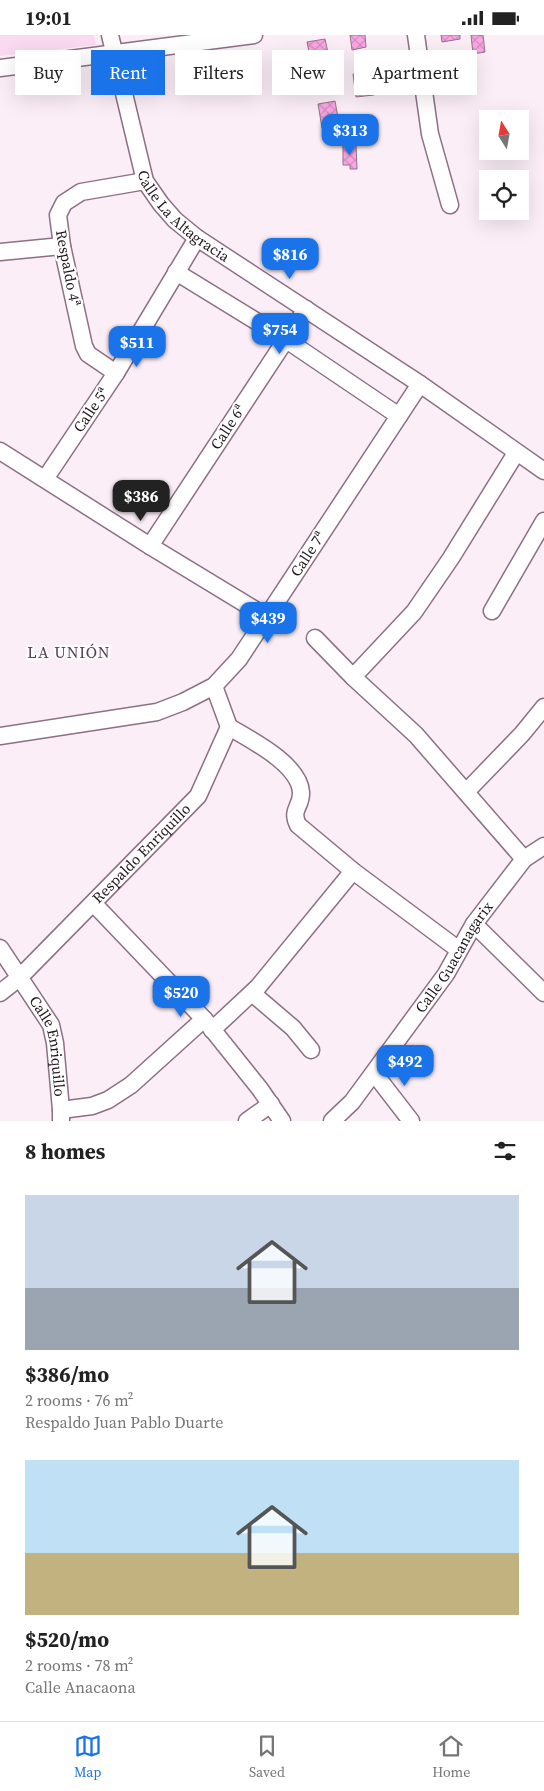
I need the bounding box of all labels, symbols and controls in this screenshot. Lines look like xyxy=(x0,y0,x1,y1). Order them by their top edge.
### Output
text: 19:01 xyxy=(25,5,72,31)
chip: Buy xyxy=(15,50,81,95)
chip: Rent xyxy=(91,50,165,95)
chip: Filters xyxy=(175,50,262,95)
chip: New xyxy=(272,50,344,95)
chip: Apartment xyxy=(354,50,477,95)
north arrow xyxy=(479,110,529,160)
map controls xyxy=(479,110,529,220)
pin: $313 xyxy=(320,113,380,156)
text: $313 xyxy=(333,119,367,141)
street label: Calle La Altagracia xyxy=(133,168,234,267)
button: locate xyxy=(479,170,529,220)
street label: Respaldo 4ª xyxy=(51,228,86,309)
pin: $816 xyxy=(260,237,320,280)
text: $816 xyxy=(273,243,307,265)
pin: $754 xyxy=(250,313,310,355)
text: $754 xyxy=(263,318,297,340)
pin: $511 xyxy=(107,325,167,368)
text: $511 xyxy=(120,331,154,353)
street label: Calle 5ª xyxy=(68,383,114,436)
street label: Calle 6ª xyxy=(205,399,250,453)
pin: $386 xyxy=(111,479,171,522)
text: $386 xyxy=(124,485,158,507)
street label: Calle 7ª xyxy=(285,526,330,580)
pin: $439 xyxy=(238,601,298,644)
text: $439 xyxy=(251,607,285,629)
district label: LA UNIÓN xyxy=(27,641,111,663)
street label: Respaldo Enriquillo xyxy=(87,798,195,908)
street label: Calle Guacanagarix xyxy=(410,897,498,1017)
pin: $520 xyxy=(151,975,211,1018)
text: $520 xyxy=(164,981,198,1003)
street label: Calle Enriquillo xyxy=(25,992,71,1097)
pin: $492 xyxy=(375,1045,435,1087)
text: $492 xyxy=(388,1050,422,1072)
text: 8 homes xyxy=(25,1137,105,1166)
icon: filters xyxy=(491,1137,519,1165)
icon: home xyxy=(227,1227,317,1317)
text: $386/mo xyxy=(25,1360,109,1389)
text: 2 rooms · 76 m² xyxy=(25,1389,133,1411)
text: Respaldo Juan Pablo Duarte xyxy=(25,1411,223,1433)
icon: home xyxy=(227,1492,317,1582)
text: $520/mo xyxy=(25,1625,109,1654)
text: 2 rooms · 78 m² xyxy=(25,1654,133,1676)
text: Calle Anacaona xyxy=(25,1676,136,1698)
tab: Map xyxy=(74,1732,102,1782)
tab: Saved xyxy=(249,1732,285,1782)
tab: Home xyxy=(432,1732,470,1782)

